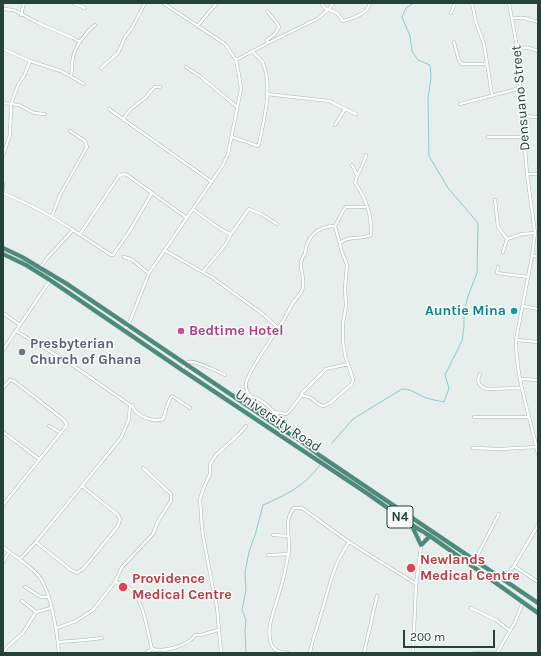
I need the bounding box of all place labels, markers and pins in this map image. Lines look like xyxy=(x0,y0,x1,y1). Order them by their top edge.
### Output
place label: Auntie Mina xyxy=(425,303,506,319)
marker: Auntie Mina xyxy=(509,306,519,316)
place label: Bedtime Hotel xyxy=(189,323,283,339)
marker: Bedtime Hotel xyxy=(176,326,186,336)
place label: Presbyterian Church of Ghana xyxy=(30,336,141,368)
marker: Presbyterian Church of Ghana xyxy=(17,347,27,357)
place label: Newlands Medical Centre xyxy=(420,552,520,584)
marker: Newlands Medical Centre xyxy=(405,562,417,574)
place label: Providence Medical Centre xyxy=(132,571,232,604)
marker: Providence Medical Centre xyxy=(117,581,129,593)

